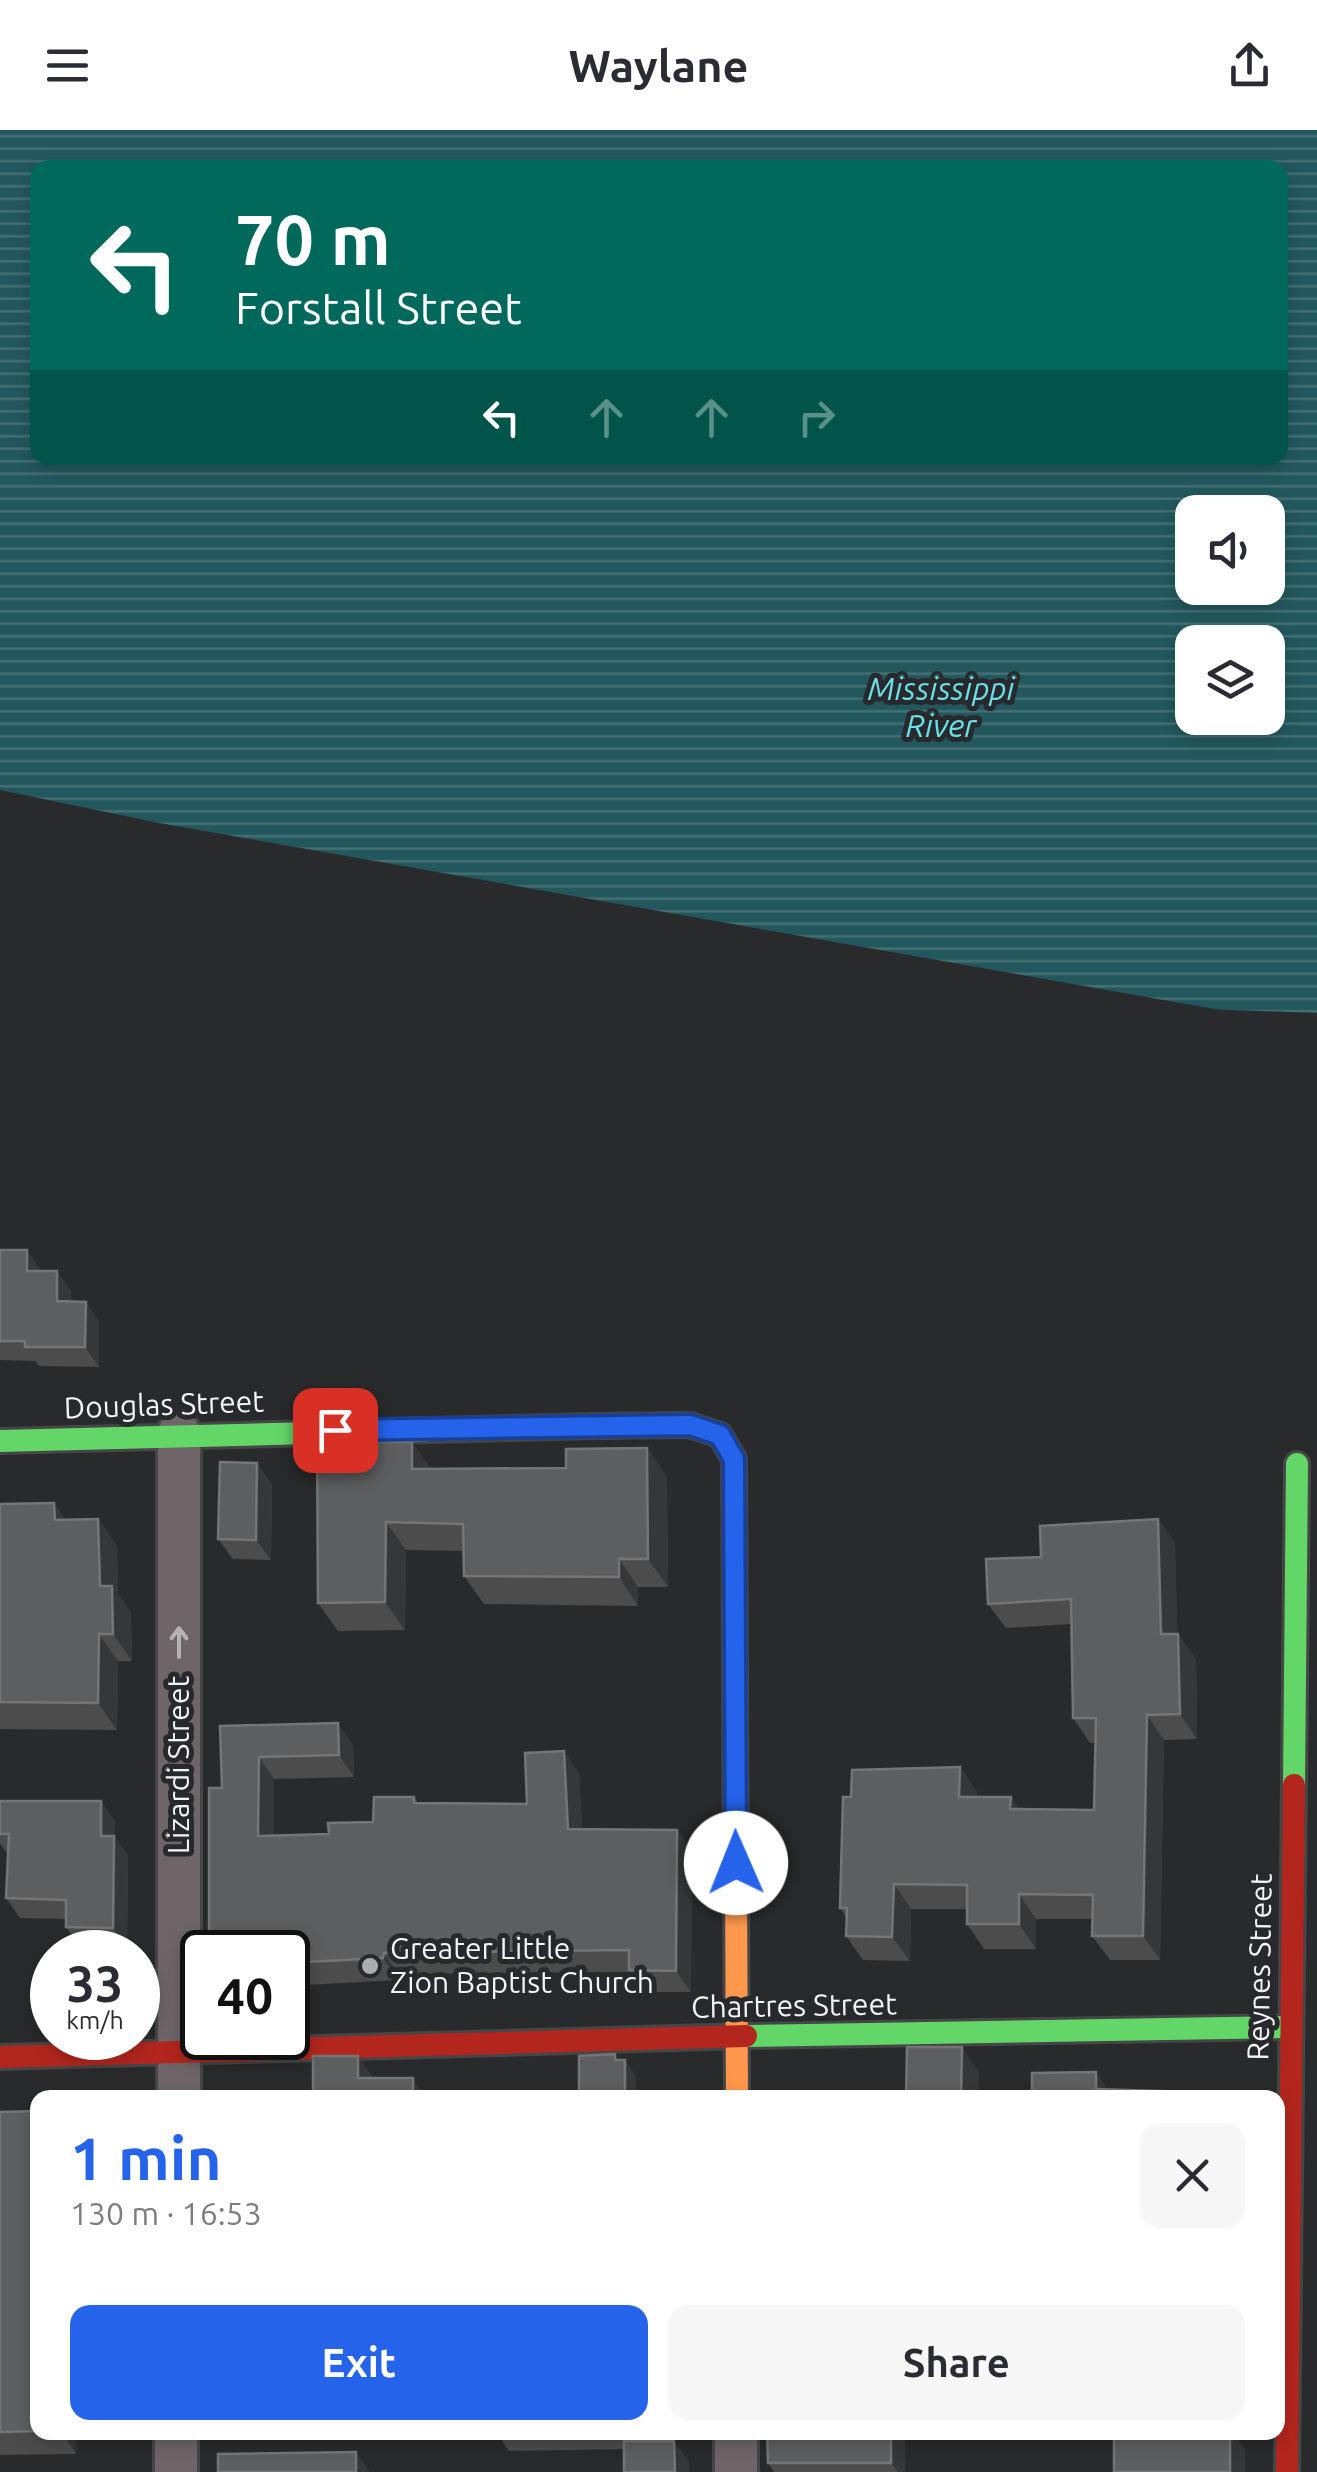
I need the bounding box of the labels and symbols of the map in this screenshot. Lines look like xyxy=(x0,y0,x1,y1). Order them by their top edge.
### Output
water label: Mississippi River xyxy=(868,670,1015,743)
street label: Douglas Street xyxy=(63,1384,265,1424)
pin xyxy=(293,1388,378,1473)
one-way arrow xyxy=(170,1626,188,1658)
street label: Lizardi Street xyxy=(161,1676,195,1854)
position arrow xyxy=(684,1811,788,1915)
street label: Reynes Street xyxy=(1240,1873,1278,2061)
speed limit sign: 40 xyxy=(180,1930,310,2060)
place label: Greater Little Zion Baptist Church xyxy=(390,1931,654,1999)
marker: Greater Little Zion Baptist Church xyxy=(359,1955,381,1977)
street label: Chartres Street xyxy=(691,1986,897,2024)

